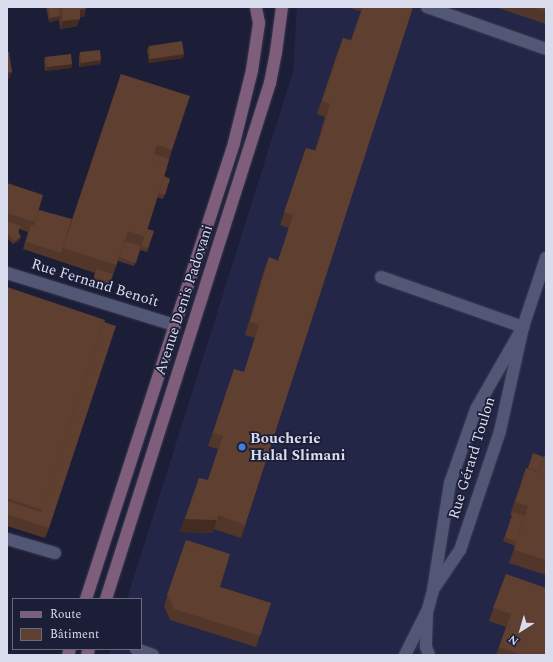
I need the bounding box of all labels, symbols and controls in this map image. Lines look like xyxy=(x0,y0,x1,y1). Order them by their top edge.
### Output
street label: Avenue Denis Padovani xyxy=(151,223,217,377)
street label: Rue Fernand Benoît xyxy=(29,255,161,311)
street label: Rue Gérard Toulon xyxy=(445,395,499,521)
place label: Boucherie Halal Slimani xyxy=(250,429,345,464)
marker: Boucherie Halal Slimani xyxy=(237,442,247,452)
legend xyxy=(12,598,142,650)
text: Route xyxy=(50,605,81,624)
north arrow xyxy=(501,610,541,650)
text: Bâtiment xyxy=(50,625,99,644)
text: N xyxy=(505,630,522,649)

